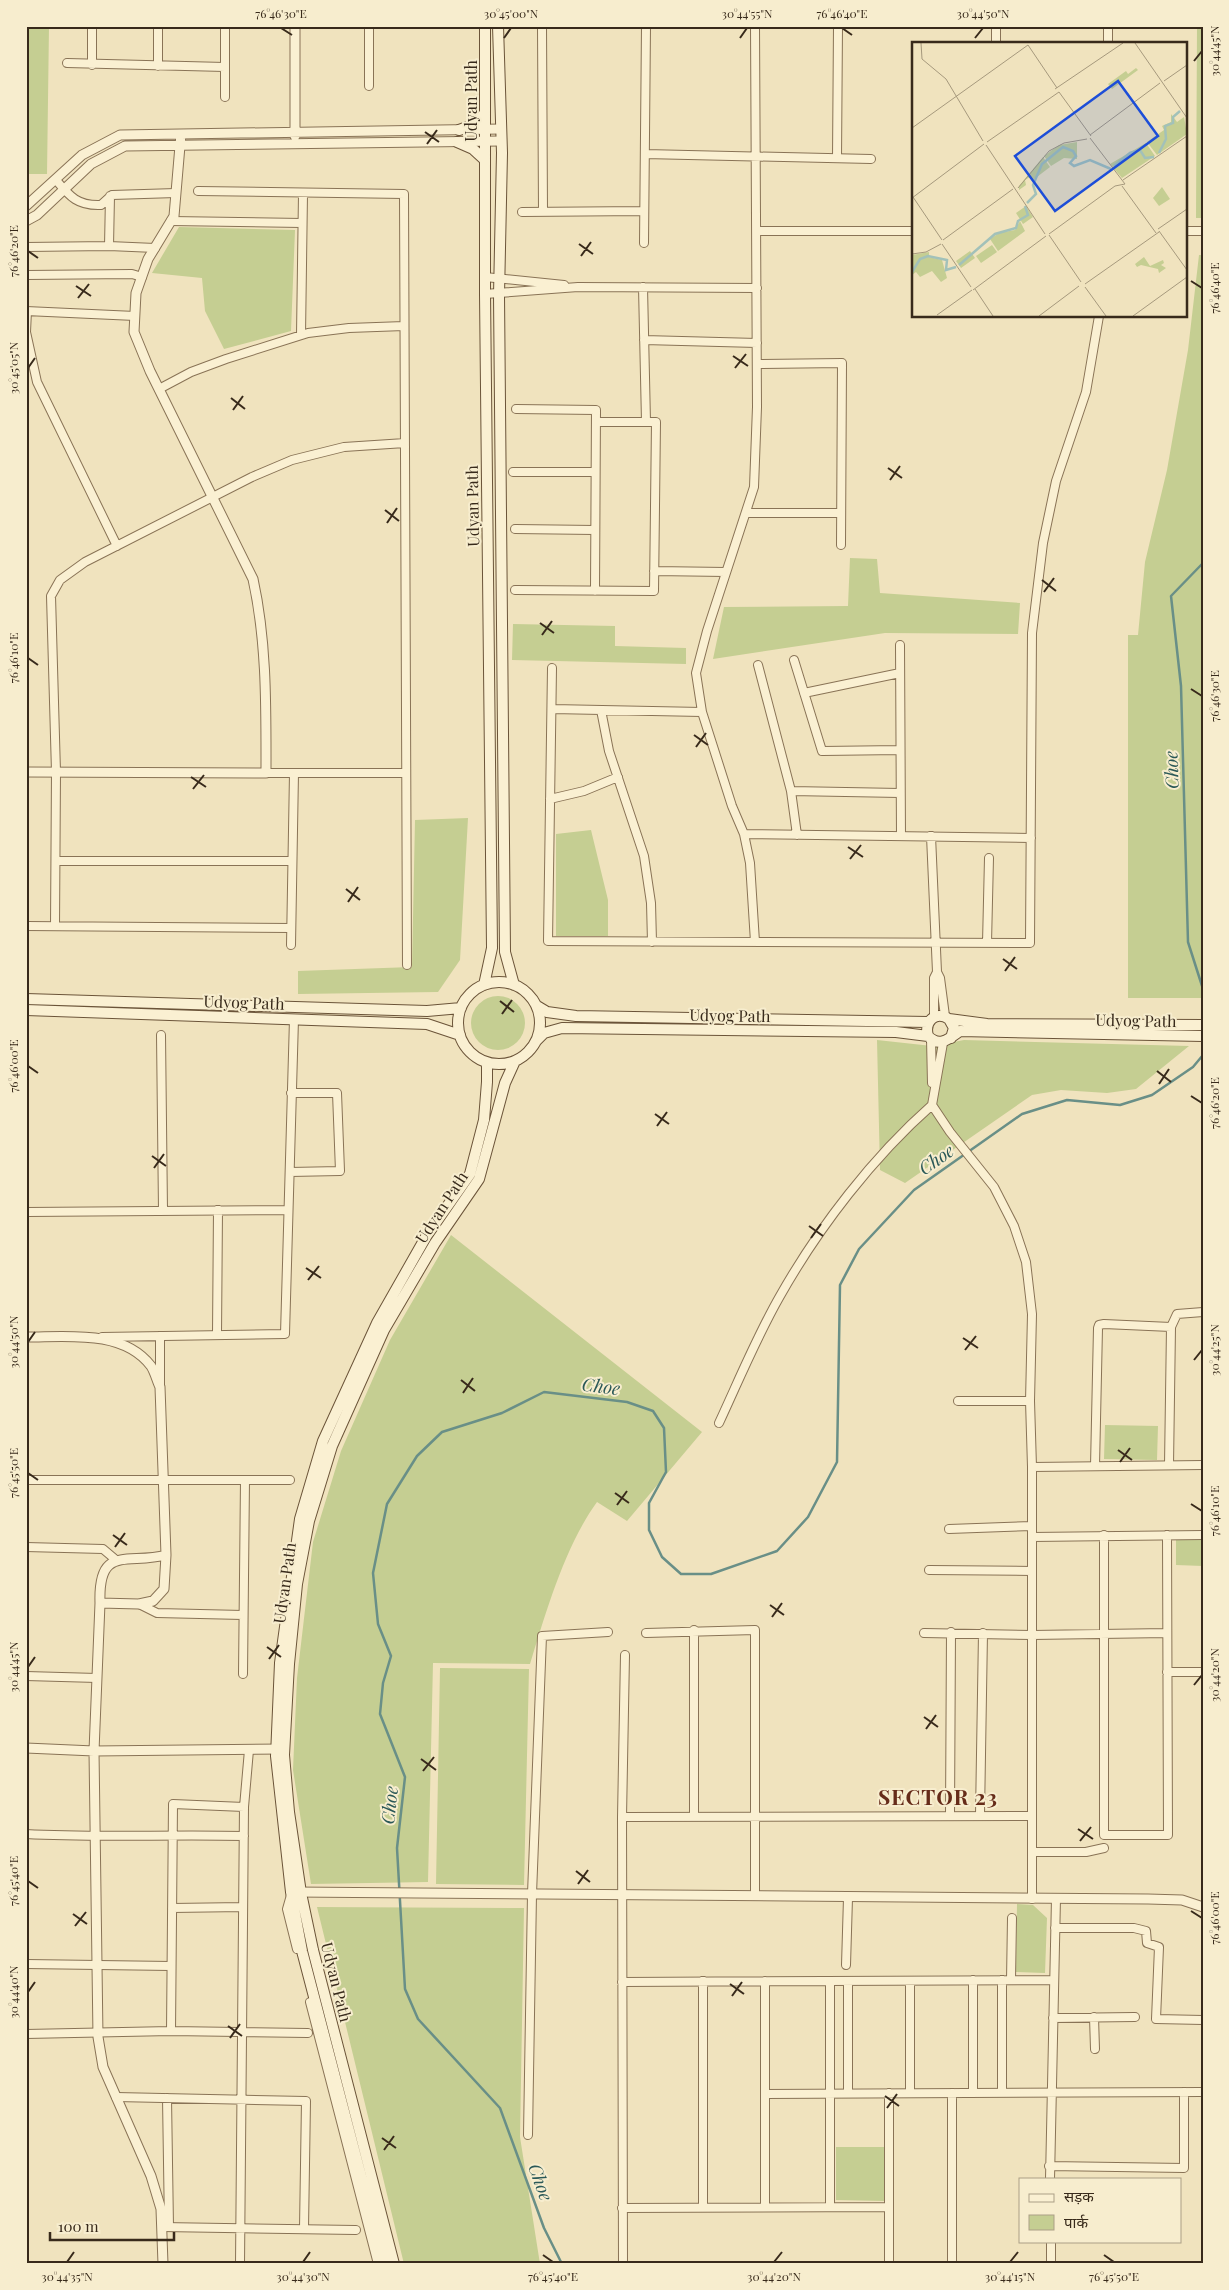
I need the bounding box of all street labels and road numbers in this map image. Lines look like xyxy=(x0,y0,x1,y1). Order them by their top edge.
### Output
street label: Udyan Path xyxy=(460,60,481,142)
street label: Udyan Path xyxy=(461,464,483,547)
street label: Udyog Path xyxy=(203,990,286,1014)
street label: Udyog Path xyxy=(689,1004,771,1026)
street label: Udyog Path xyxy=(1095,1009,1177,1031)
street label: Udyan Path xyxy=(410,1167,472,1247)
street label: Udyan Path xyxy=(268,1541,300,1625)
street label: Udyan Path xyxy=(317,1940,357,2025)

